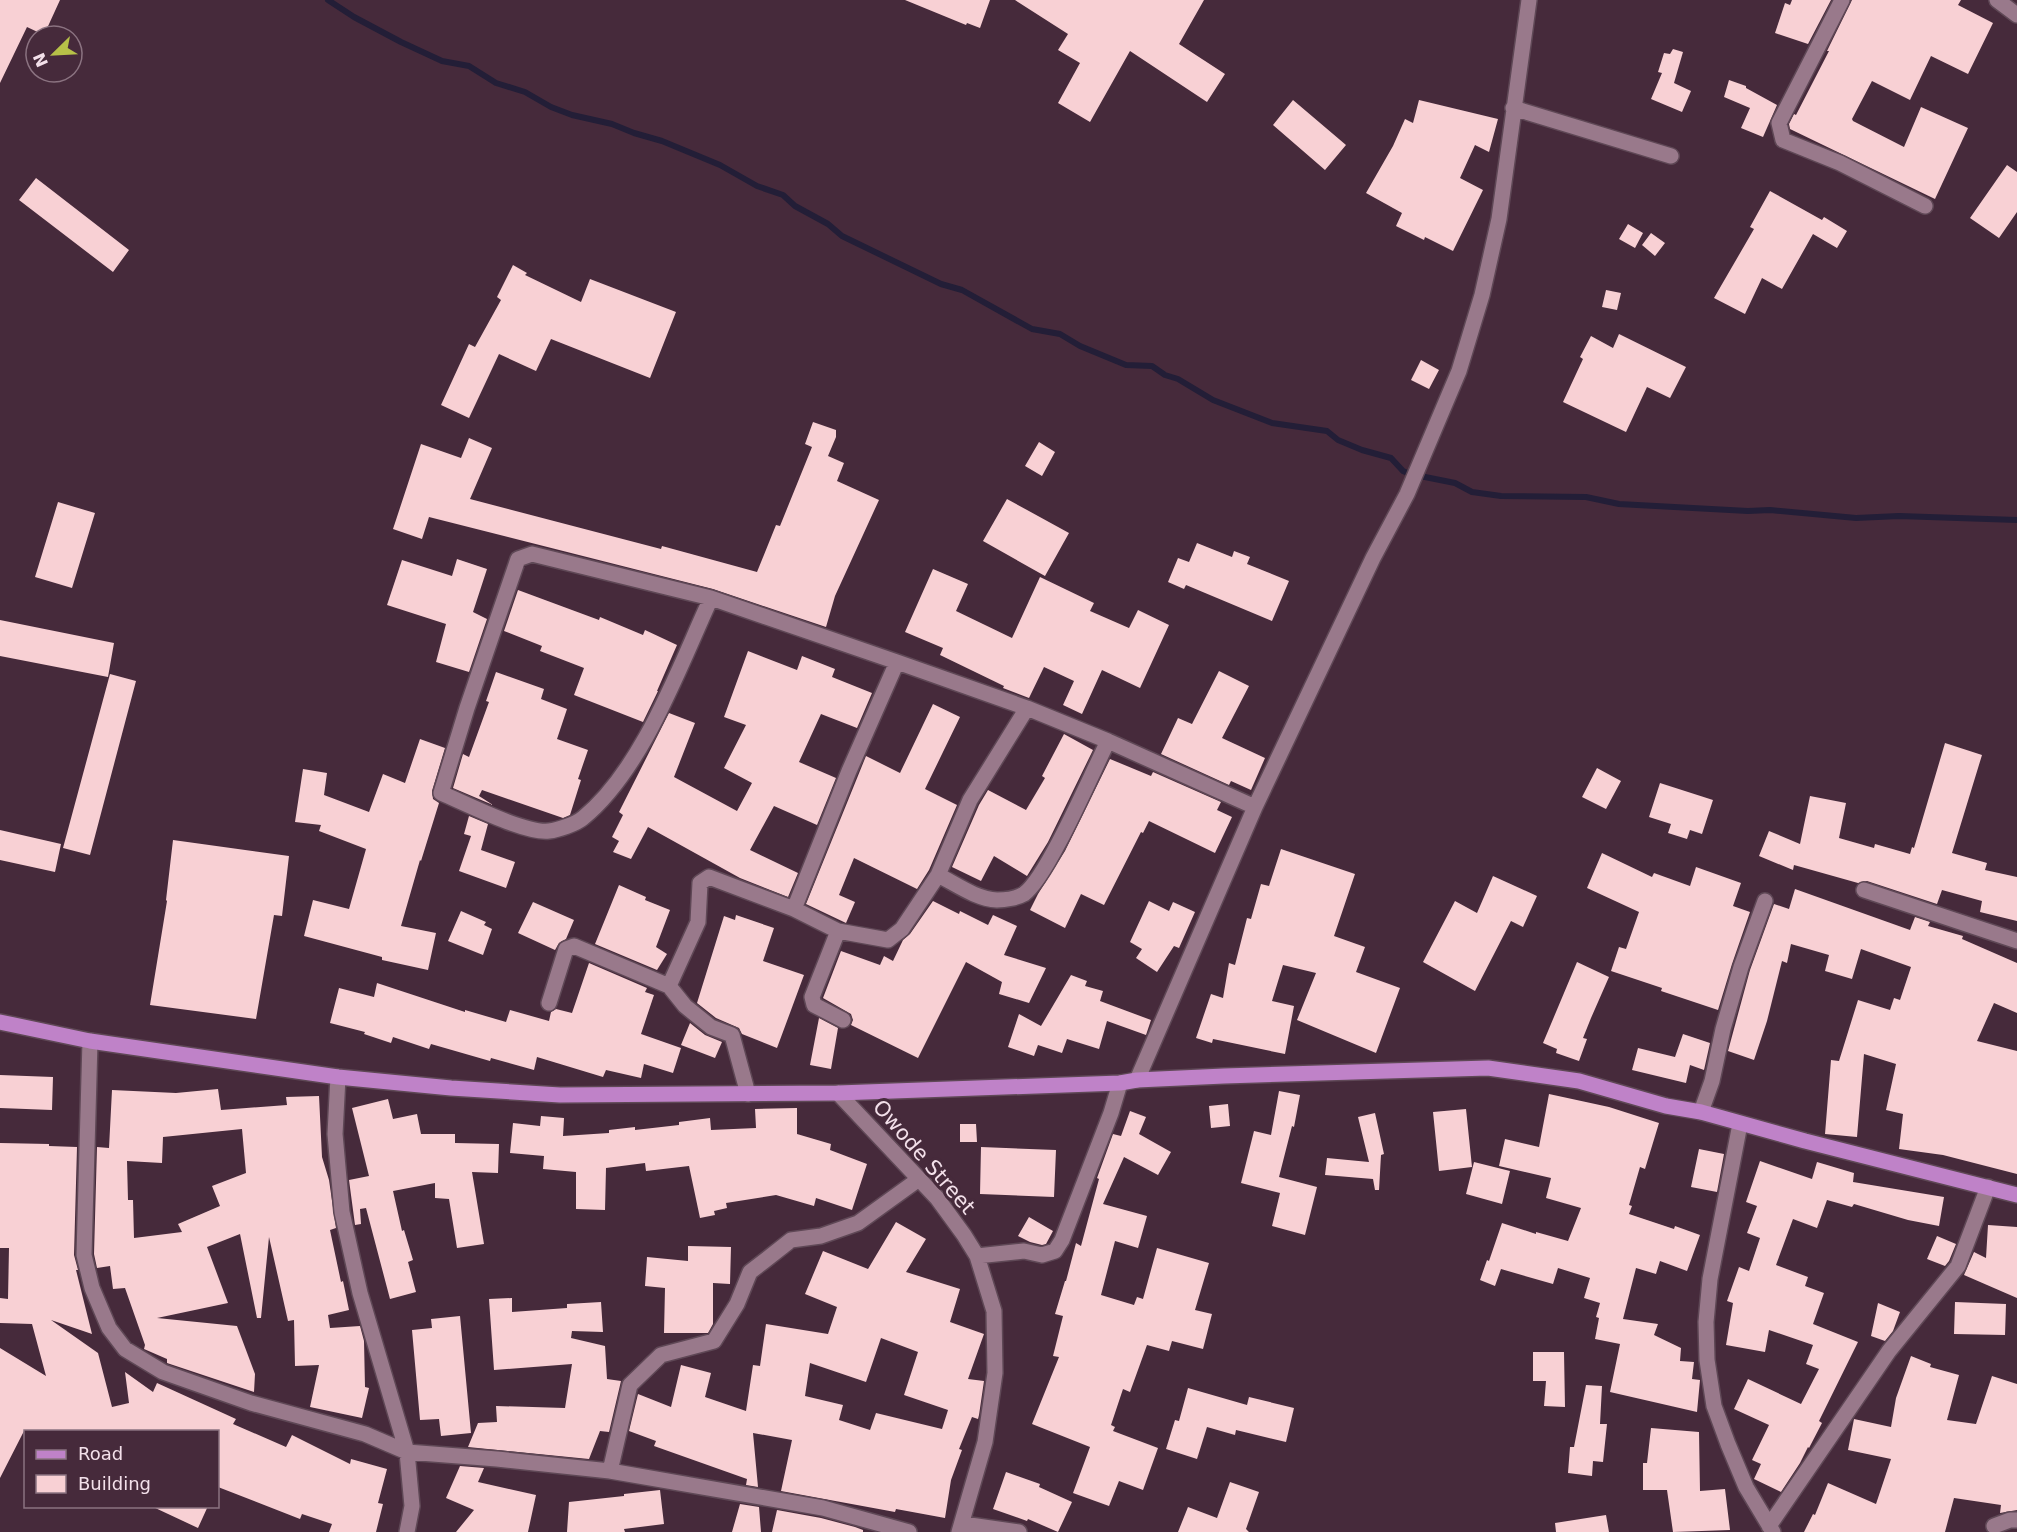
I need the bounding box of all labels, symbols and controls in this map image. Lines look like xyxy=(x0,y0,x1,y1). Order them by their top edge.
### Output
north arrow xyxy=(24,24,84,84)
text: N xyxy=(29,50,52,70)
street label: Owode Street xyxy=(868,1095,980,1219)
legend xyxy=(24,1430,219,1508)
text: Road xyxy=(78,1443,123,1464)
text: Building xyxy=(78,1473,151,1494)

